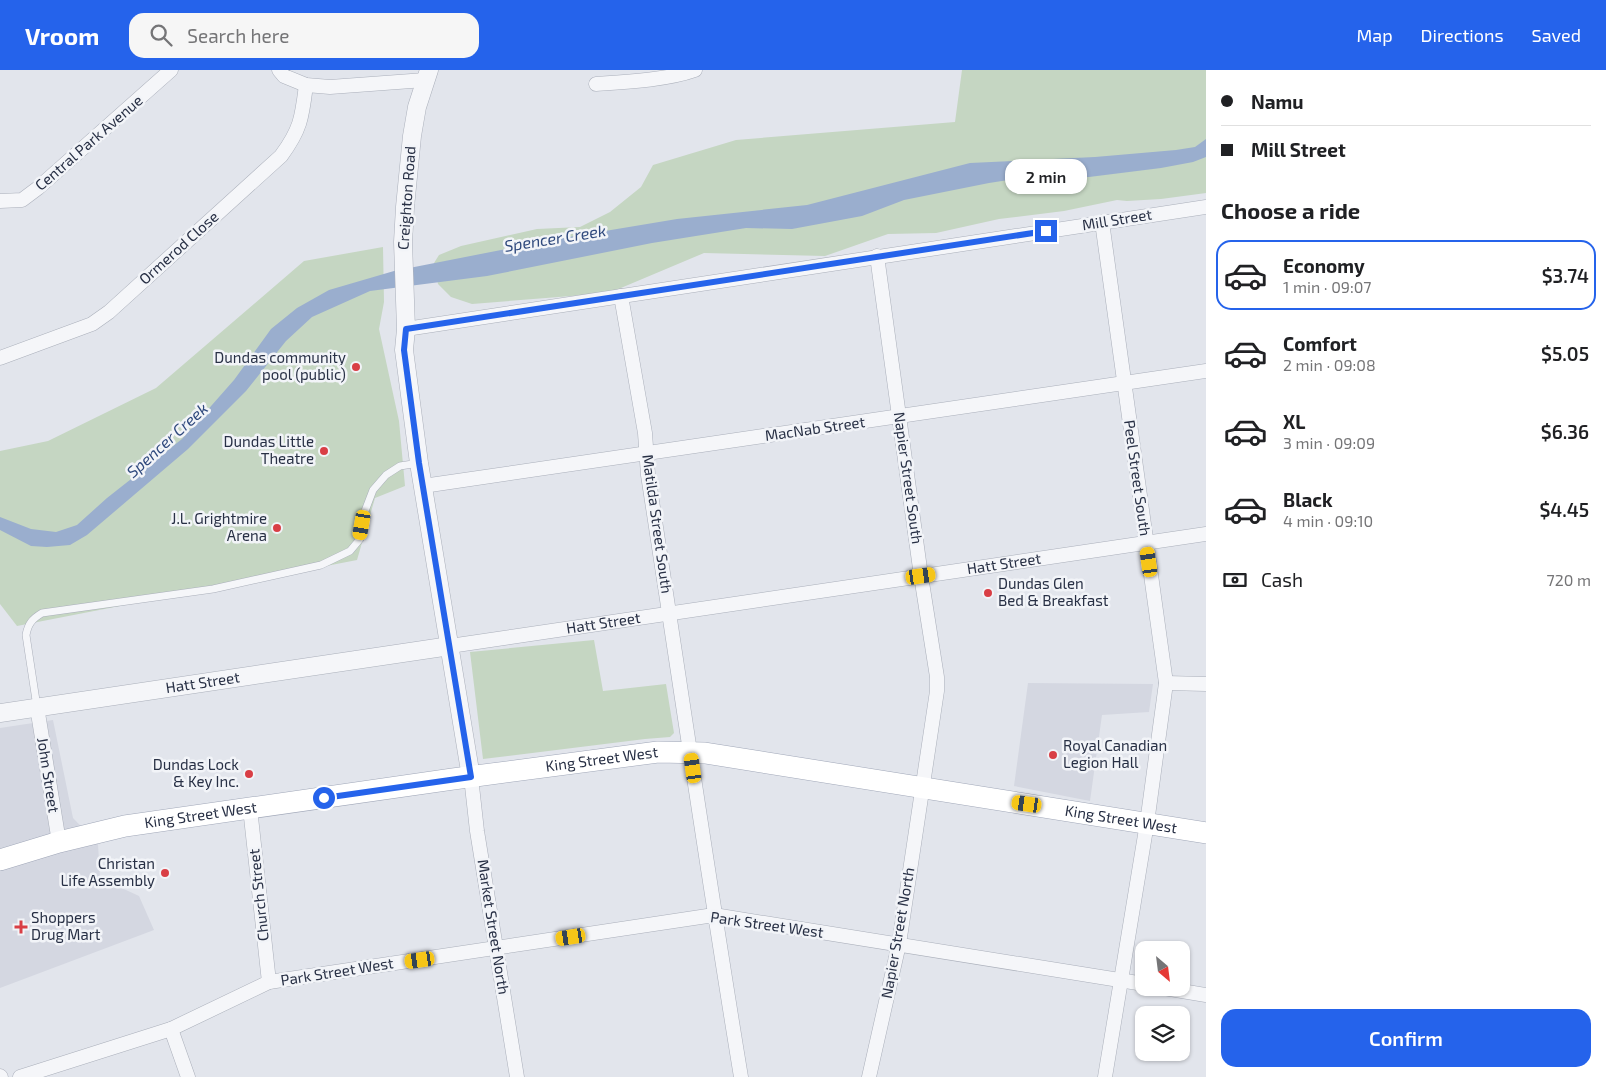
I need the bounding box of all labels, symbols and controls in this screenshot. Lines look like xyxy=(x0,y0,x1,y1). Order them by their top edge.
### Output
search box xyxy=(129,13,479,58)
text: Vroom xyxy=(25,21,99,50)
icon: search xyxy=(147,21,175,49)
text: Search here xyxy=(187,24,289,47)
text: Map xyxy=(1356,24,1393,46)
text: Directions xyxy=(1421,24,1504,46)
text: Saved xyxy=(1532,24,1581,46)
text: Namu xyxy=(1251,90,1304,113)
street label: Central Park Avenue xyxy=(31,91,146,194)
text: Mill Street xyxy=(1251,138,1346,161)
street label: Creighton Road xyxy=(393,145,419,250)
callout: 2 min xyxy=(1005,159,1087,194)
text: 2 min xyxy=(1026,167,1066,186)
text: Choose a ride xyxy=(1221,197,1360,223)
street label: Mill Street xyxy=(1081,205,1153,233)
street label: Ormerod Close xyxy=(135,207,222,288)
water label: Spencer Creek xyxy=(503,220,607,255)
route end xyxy=(1035,220,1057,242)
icon: car xyxy=(1223,253,1268,298)
text: Economy xyxy=(1283,254,1365,277)
text: $3.74 xyxy=(1542,264,1589,287)
text: 1 min · 09:07 xyxy=(1283,277,1372,296)
icon: car xyxy=(1223,331,1268,376)
text: Comfort xyxy=(1283,332,1357,355)
text: $5.05 xyxy=(1541,342,1589,365)
place label: Dundas community pool (public) xyxy=(214,348,346,383)
text: 2 min · 09:08 xyxy=(1283,355,1376,374)
marker: Dundas community pool (public) xyxy=(350,361,362,373)
water label: Spencer Creek xyxy=(122,398,211,481)
icon: car xyxy=(1223,409,1268,454)
text: XL xyxy=(1283,410,1305,433)
street label: Napier Street South xyxy=(891,411,927,545)
street label: MacNab Street xyxy=(764,412,866,444)
street label: Peel Street South xyxy=(1121,419,1155,537)
text: $6.36 xyxy=(1541,420,1589,443)
place label: Dundas Little Theatre xyxy=(224,432,314,467)
text: 3 min · 09:09 xyxy=(1283,433,1375,452)
marker: Dundas Little Theatre xyxy=(318,445,330,457)
street label: Matilda Street South xyxy=(639,453,677,595)
icon: car xyxy=(1223,487,1268,532)
text: Black xyxy=(1283,488,1333,511)
text: $4.45 xyxy=(1539,498,1589,521)
place label: J.L. Grightmire Arena xyxy=(171,509,267,544)
car xyxy=(352,509,371,541)
text: 4 min · 09:10 xyxy=(1283,511,1373,530)
marker: J.L. Grightmire Arena xyxy=(271,522,283,534)
car xyxy=(1139,546,1158,578)
street label: Hatt Street xyxy=(965,549,1042,577)
car xyxy=(905,566,936,586)
icon: cash xyxy=(1221,566,1249,594)
text: Cash xyxy=(1261,568,1303,591)
text: 720 m xyxy=(1547,570,1591,589)
place label: Dundas Glen Bed & Breakfast xyxy=(998,574,1109,609)
marker: Dundas Glen Bed & Breakfast xyxy=(982,587,994,599)
street label: Hatt Street xyxy=(565,608,642,637)
street label: Hatt Street xyxy=(164,667,241,696)
street label: John Street xyxy=(34,736,64,814)
place label: Royal Canadian Legion Hall xyxy=(1063,736,1167,771)
street label: King Street West xyxy=(544,742,659,775)
marker: Royal Canadian Legion Hall xyxy=(1047,749,1059,761)
car xyxy=(683,752,702,784)
place label: Dundas Lock & Key Inc. xyxy=(153,755,239,790)
marker: Dundas Lock & Key Inc. xyxy=(243,768,255,780)
route start xyxy=(313,787,335,809)
car xyxy=(1011,794,1042,814)
street label: King Street West xyxy=(143,797,258,831)
street label: King Street West xyxy=(1064,801,1179,836)
street label: Church Street xyxy=(244,848,272,942)
place label: Christan Life Assembly xyxy=(61,854,155,889)
street label: Market Street North xyxy=(474,858,514,996)
street label: Napier Street North xyxy=(877,866,917,1000)
marker: Christan Life Assembly xyxy=(159,867,171,879)
street label: Park Street West xyxy=(709,907,825,941)
place label: Shoppers Drug Mart xyxy=(31,908,101,943)
marker: Shoppers Drug Mart xyxy=(15,921,27,933)
car xyxy=(555,927,586,947)
north arrow xyxy=(1135,941,1190,996)
map controls xyxy=(1135,941,1190,1061)
car xyxy=(404,950,435,970)
street label: Park Street West xyxy=(279,953,395,989)
button: layers xyxy=(1135,1006,1190,1061)
button: Confirm xyxy=(1221,1009,1591,1067)

